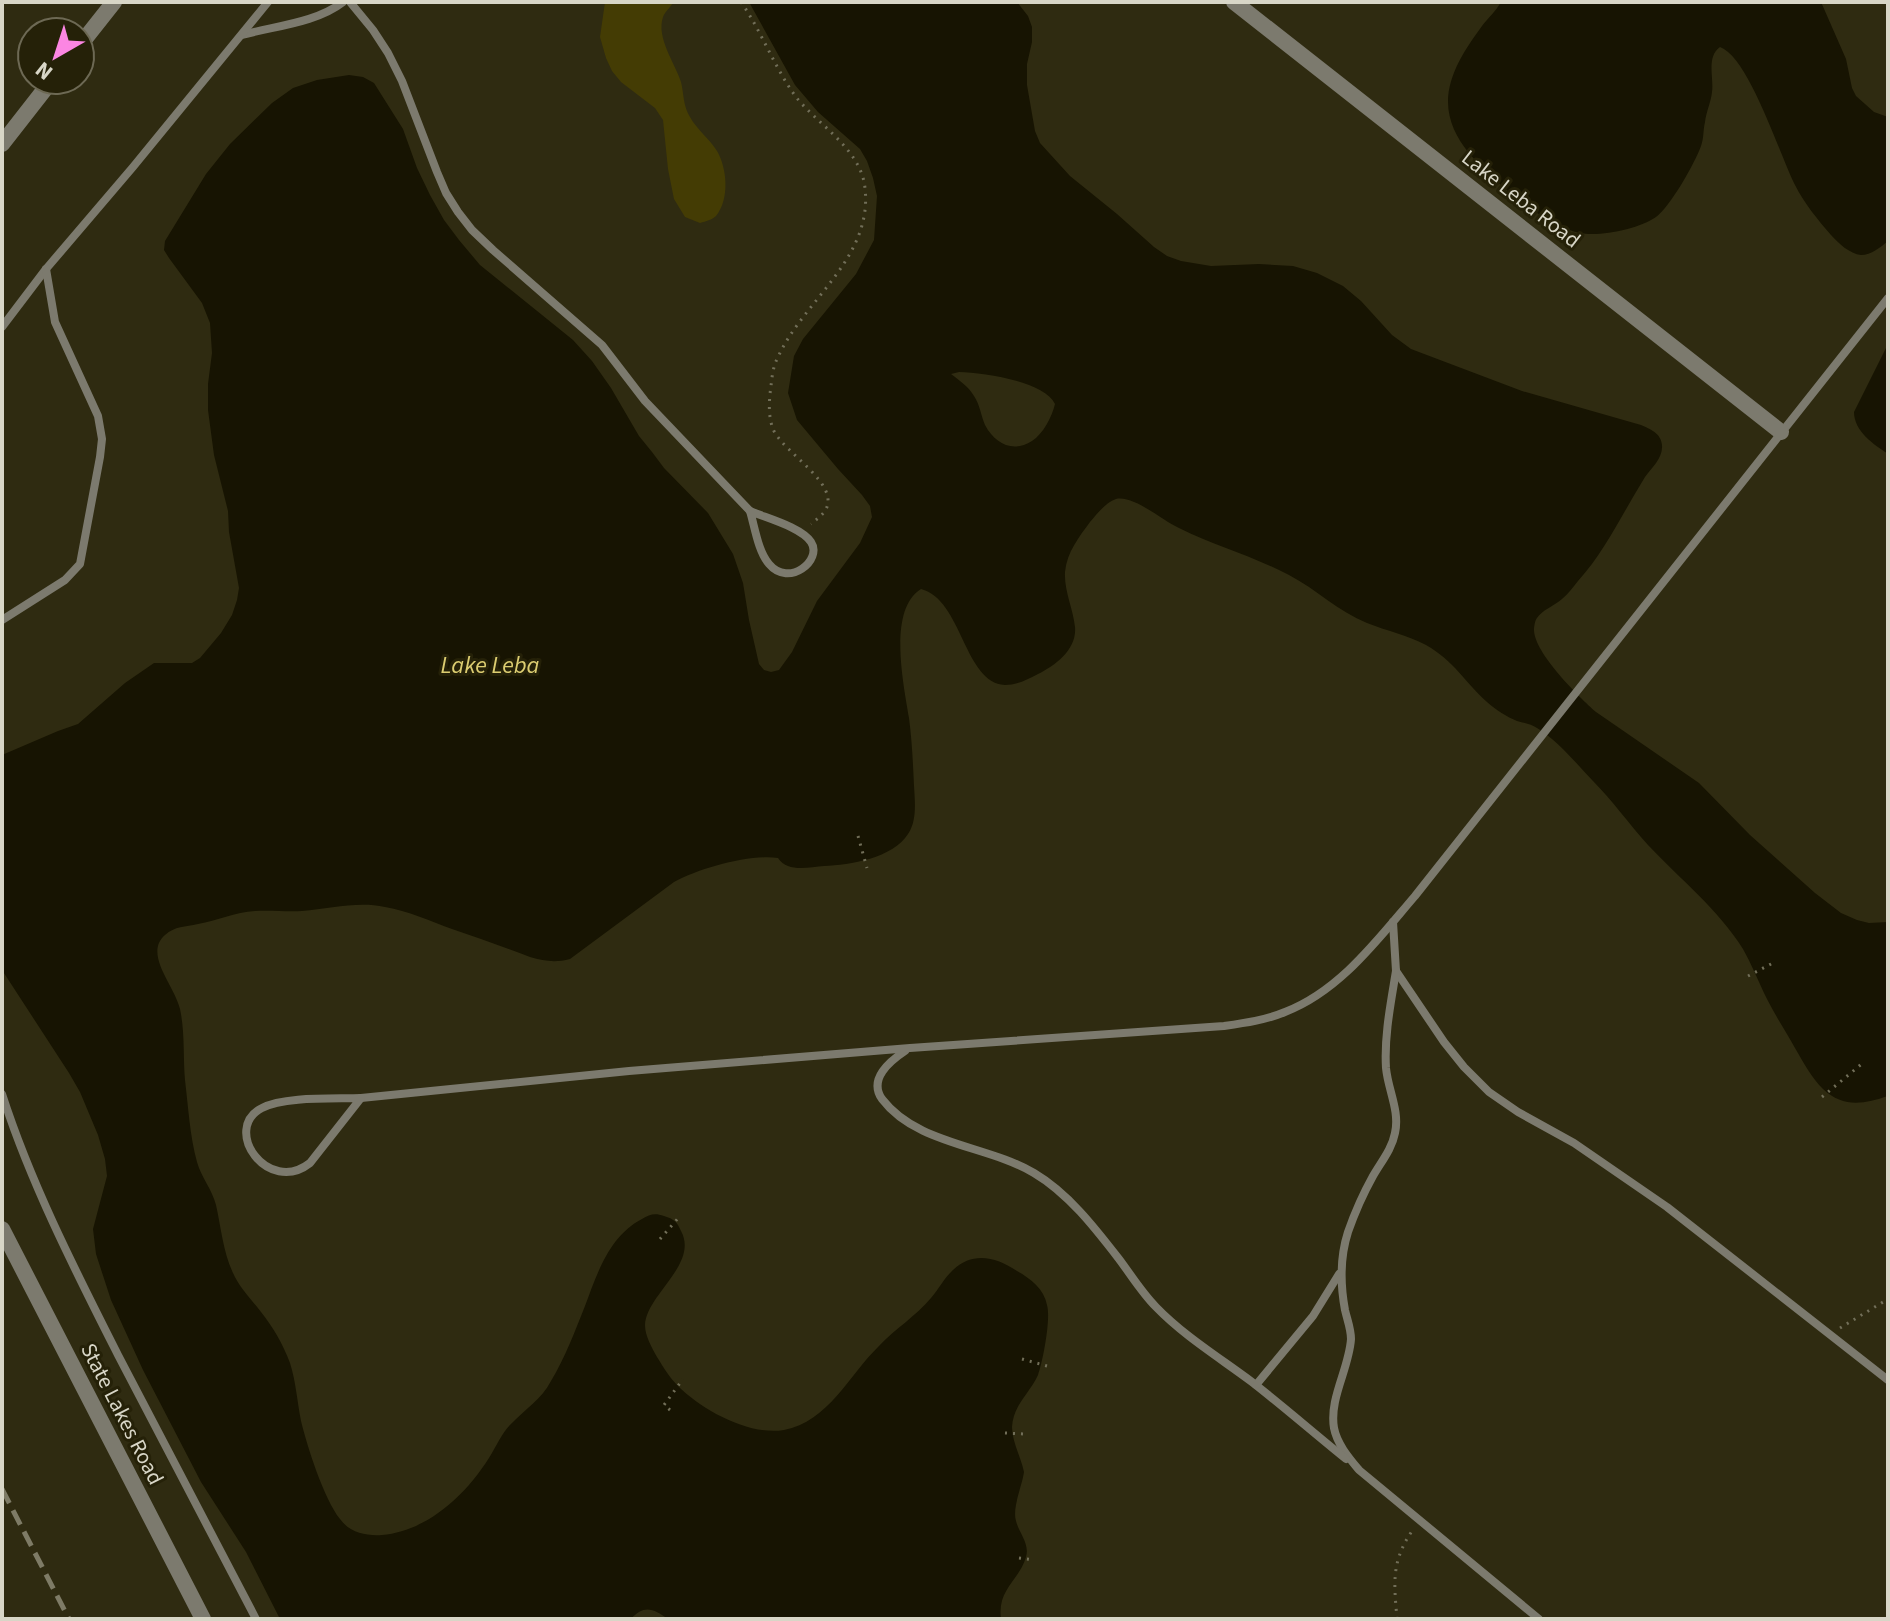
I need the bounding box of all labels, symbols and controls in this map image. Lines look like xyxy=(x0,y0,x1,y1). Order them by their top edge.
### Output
north arrow xyxy=(16,16,96,96)
text: N xyxy=(28,54,60,88)
street label: Lake Leba Road xyxy=(1455,142,1587,256)
water label: Lake Leba xyxy=(441,648,540,683)
street label: State Lakes Road xyxy=(72,1337,172,1491)

